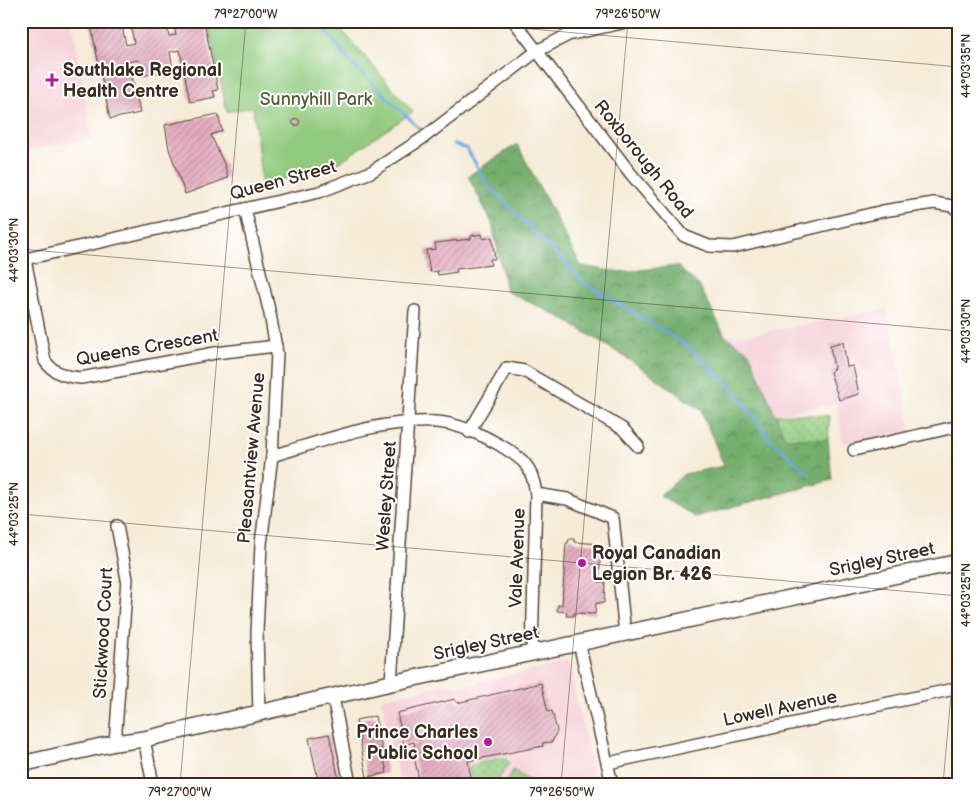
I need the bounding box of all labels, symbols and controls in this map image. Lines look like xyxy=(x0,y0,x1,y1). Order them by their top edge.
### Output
text: 79°27'00"W xyxy=(214,7,278,22)
text: 79°26'50"W xyxy=(596,7,660,22)
text: 44°03'35"N xyxy=(959,34,974,98)
place label: Southlake Regional Health Centre xyxy=(63,60,222,102)
marker: Southlake Regional Health Centre xyxy=(45,73,59,87)
park label: Sunnyhill Park xyxy=(260,89,372,110)
street label: Roxborough Road xyxy=(589,96,698,223)
street label: Queen Street xyxy=(228,156,339,205)
text: 44°03'30"N xyxy=(7,218,22,282)
text: 44°03'30"N xyxy=(959,299,974,363)
street label: Queens Crescent xyxy=(74,325,220,370)
street label: Pleasantview Avenue xyxy=(234,371,269,544)
street label: Wesley Street xyxy=(372,440,401,552)
text: 44°03'25"N xyxy=(7,482,22,546)
street label: Vale Avenue xyxy=(505,507,530,608)
street label: Srigley Street xyxy=(827,538,937,581)
place label: Royal Canadian Legion Br. 426 xyxy=(592,543,721,585)
marker: Royal Canadian Legion Br. 426 xyxy=(576,557,588,569)
text: 44°03'25"N xyxy=(959,563,974,627)
street label: Stickwood Court xyxy=(90,566,117,699)
street label: Srigley Street xyxy=(431,622,541,665)
street label: Lowell Avenue xyxy=(721,686,839,731)
place label: Prince Charles Public School xyxy=(356,722,478,764)
marker: Prince Charles Public School xyxy=(482,736,494,748)
text: 79°27'00"W xyxy=(148,785,212,800)
text: 79°26'50"W xyxy=(530,785,594,800)

